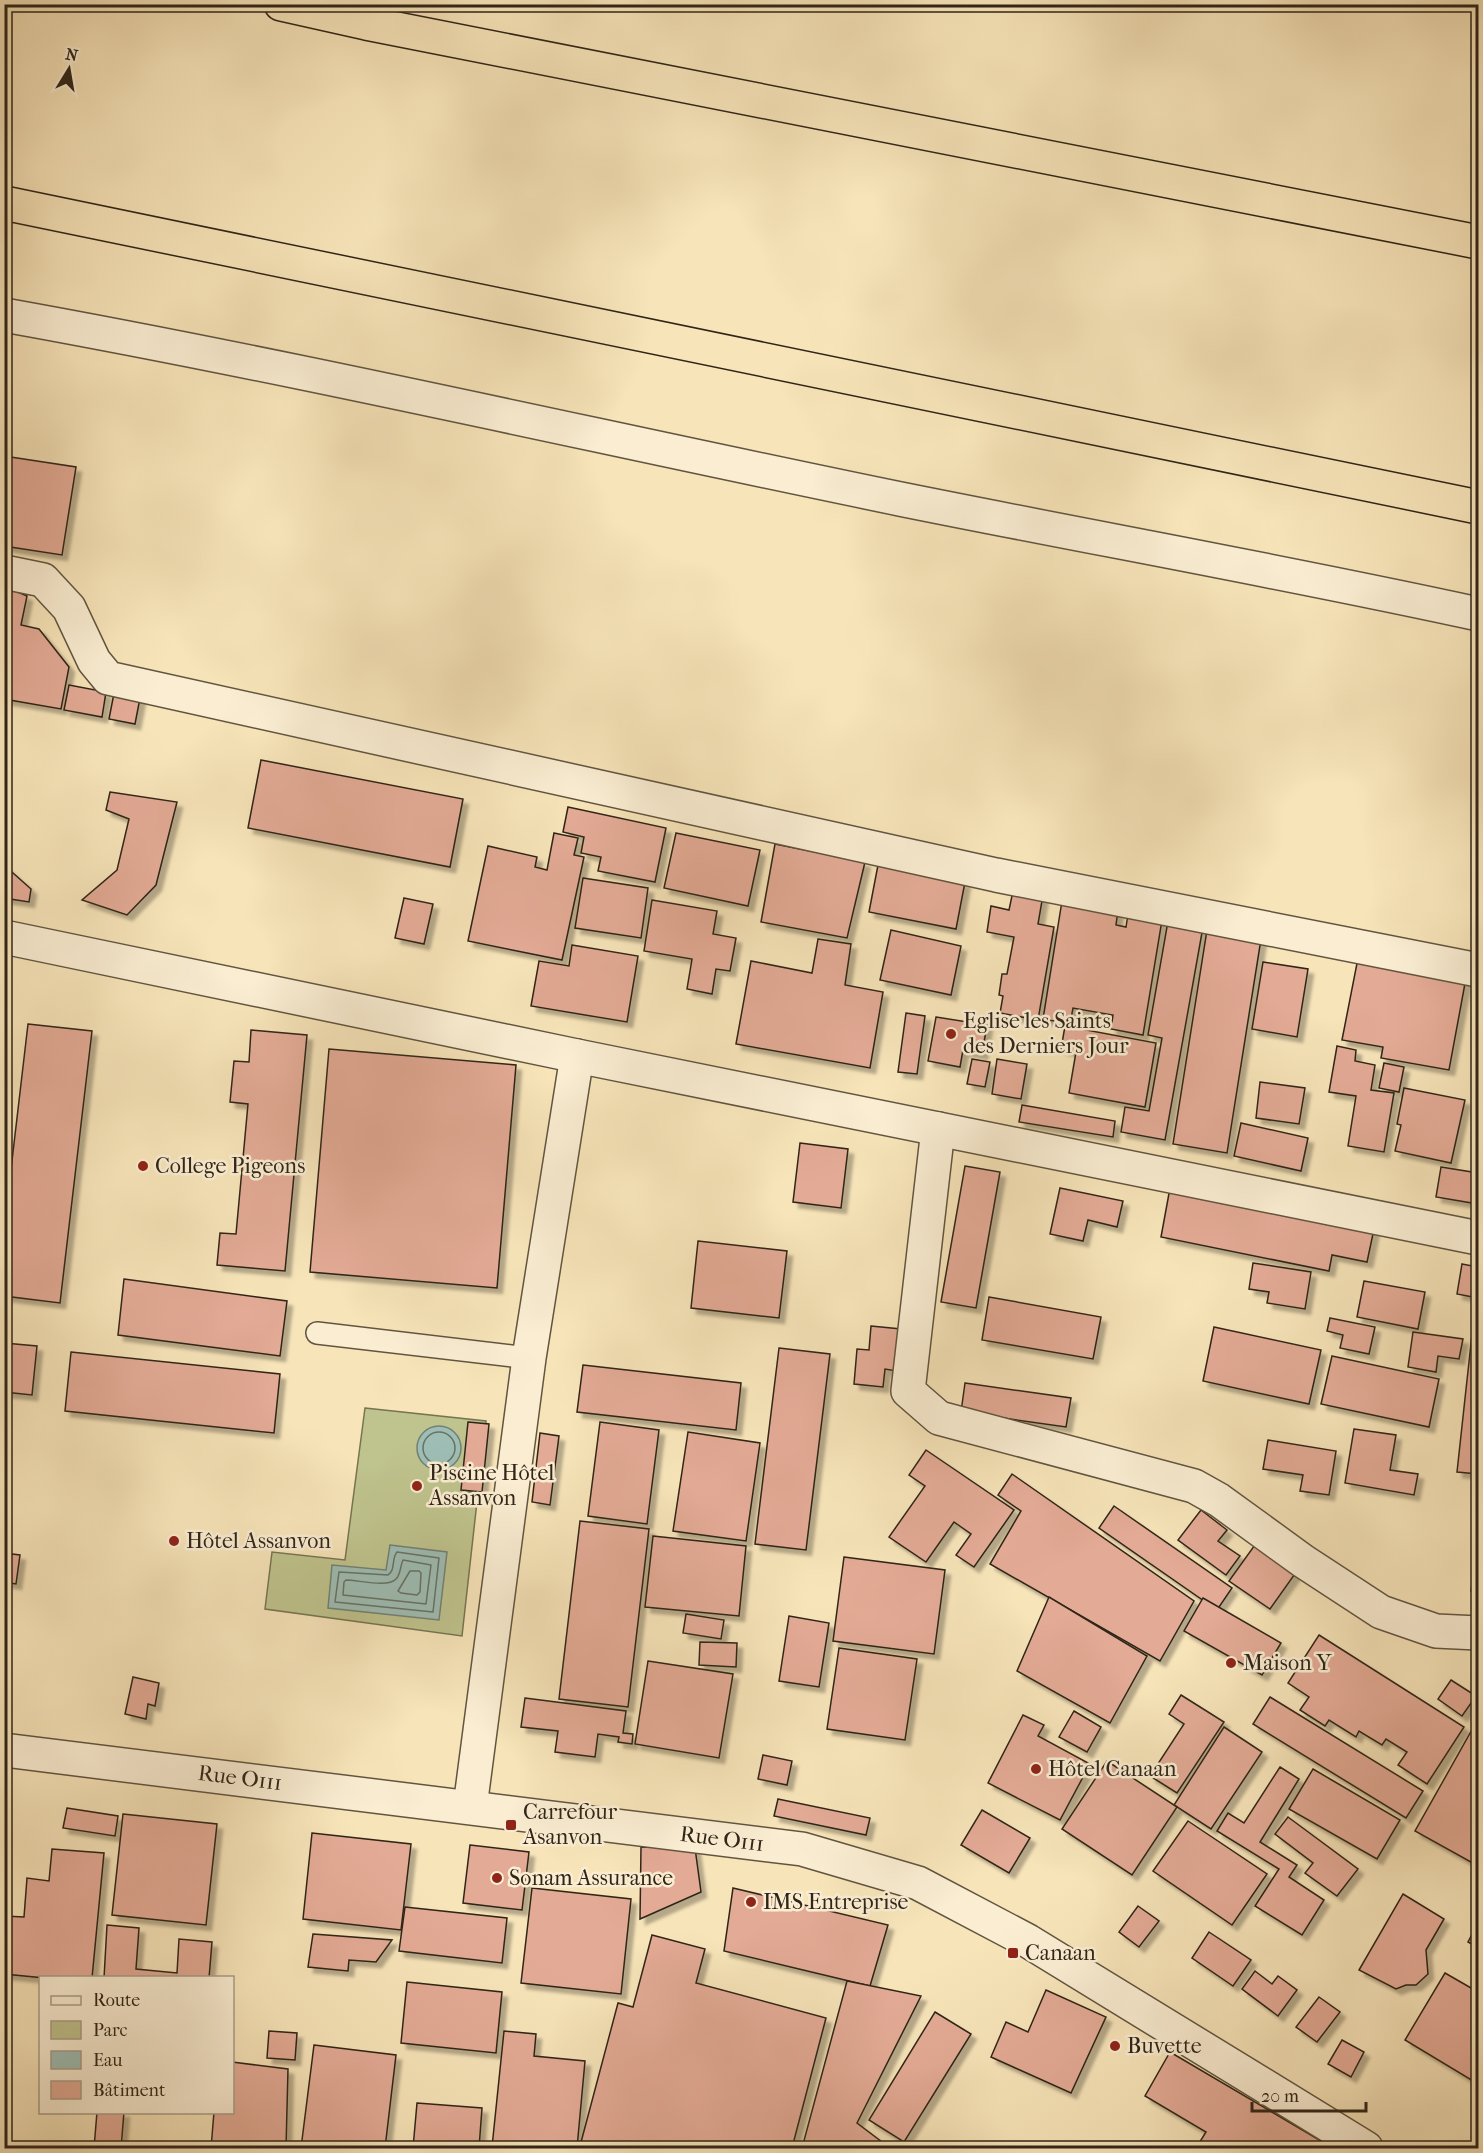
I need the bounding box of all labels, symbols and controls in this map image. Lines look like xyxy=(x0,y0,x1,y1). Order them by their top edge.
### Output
north arrow xyxy=(39,39,99,99)
text: N xyxy=(64,44,80,65)
place label: Eglise les Saints des Derniers Jour xyxy=(963,1008,1129,1059)
marker: Eglise les Saints des Derniers Jour xyxy=(944,1027,958,1041)
place label: College Pigeons xyxy=(155,1153,305,1179)
marker: College Pigeons xyxy=(136,1159,150,1173)
place label: Piscine Hôtel Assanvon xyxy=(428,1460,554,1511)
marker: Piscine Hôtel Assanvon xyxy=(410,1479,424,1493)
place label: Hôtel Assanvon xyxy=(186,1528,331,1554)
marker: Hôtel Assanvon xyxy=(167,1534,181,1548)
place label: Maison Y xyxy=(1243,1650,1332,1676)
marker: Maison Y xyxy=(1224,1656,1238,1670)
place label: Hôtel Canaan xyxy=(1048,1756,1177,1782)
street label: Rue O111 xyxy=(196,1760,284,1796)
marker: Hôtel Canaan xyxy=(1029,1762,1043,1776)
place label: Carrefour Asanvon xyxy=(522,1799,618,1850)
marker: Carrefour Asanvon xyxy=(504,1818,518,1832)
street label: Rue O111 xyxy=(678,1821,766,1857)
place label: Sonam Assurance xyxy=(509,1865,673,1891)
marker: Sonam Assurance xyxy=(490,1871,504,1885)
place label: IMS Entreprise xyxy=(763,1889,909,1915)
marker: IMS Entreprise xyxy=(744,1895,758,1909)
place label: Canaan xyxy=(1025,1940,1096,1966)
marker: Canaan xyxy=(1006,1946,1020,1960)
legend xyxy=(39,1976,234,2114)
text: Route xyxy=(93,1990,140,2011)
text: Parc xyxy=(93,2020,128,2041)
place label: Buvette xyxy=(1127,2033,1202,2059)
marker: Buvette xyxy=(1108,2039,1122,2053)
text: Eau xyxy=(93,2050,122,2071)
scale bar xyxy=(1252,2075,1366,2113)
text: Bâtiment xyxy=(93,2080,166,2101)
text: 20 m xyxy=(1261,2086,1299,2107)

